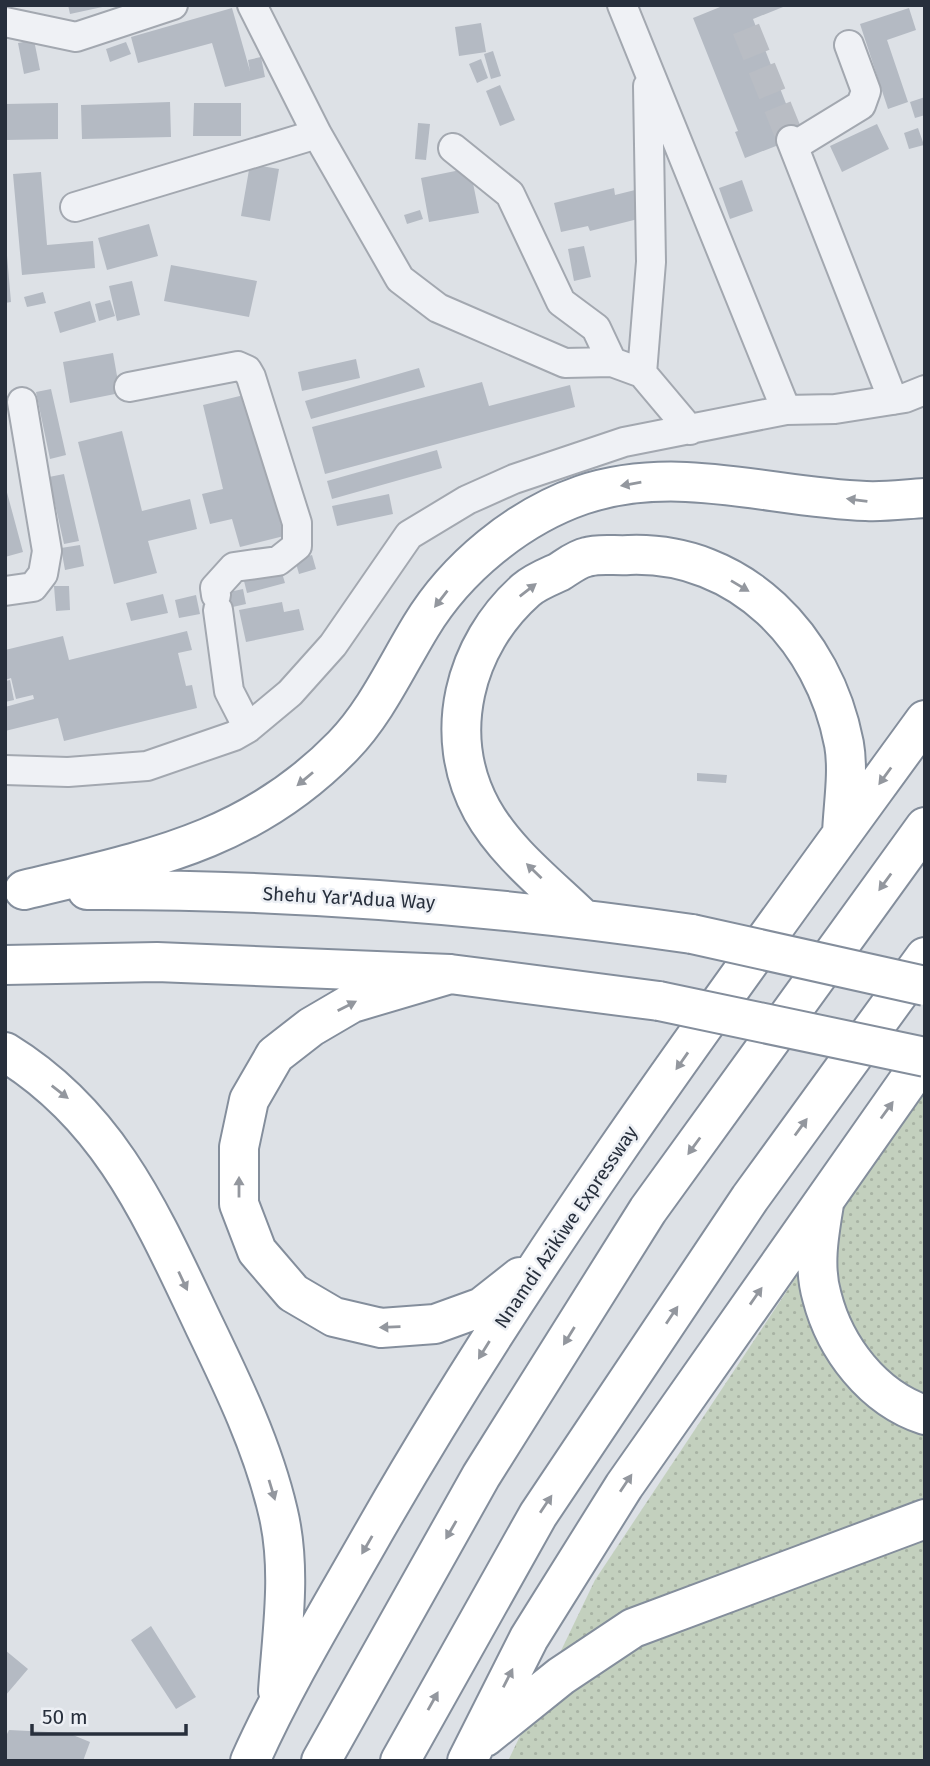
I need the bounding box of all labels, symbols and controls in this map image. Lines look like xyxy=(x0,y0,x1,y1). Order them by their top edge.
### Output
one-way arrow xyxy=(620,479,642,490)
one-way arrow xyxy=(846,494,868,505)
one-way arrow xyxy=(730,580,749,592)
one-way arrow xyxy=(519,583,537,598)
one-way arrow xyxy=(434,590,449,608)
one-way arrow xyxy=(878,767,892,785)
one-way arrow xyxy=(296,771,313,786)
one-way arrow xyxy=(526,864,543,880)
one-way arrow xyxy=(878,873,892,891)
street label: Shehu Yar'Adua Way xyxy=(262,882,436,914)
one-way arrow xyxy=(337,1001,357,1012)
one-way arrow xyxy=(675,1052,689,1070)
one-way arrow xyxy=(51,1085,69,1099)
one-way arrow xyxy=(880,1101,894,1119)
one-way arrow xyxy=(794,1118,808,1136)
street label: Nnamdi Azikiwe Expressway xyxy=(490,1121,643,1333)
one-way arrow xyxy=(688,1137,702,1155)
one-way arrow xyxy=(233,1176,245,1198)
one-way arrow xyxy=(177,1271,189,1291)
one-way arrow xyxy=(749,1287,762,1306)
one-way arrow xyxy=(665,1305,678,1324)
one-way arrow xyxy=(379,1322,401,1333)
one-way arrow xyxy=(563,1326,576,1346)
one-way arrow xyxy=(478,1340,491,1359)
one-way arrow xyxy=(619,1474,632,1493)
one-way arrow xyxy=(267,1480,277,1501)
one-way arrow xyxy=(539,1494,552,1513)
one-way arrow xyxy=(445,1520,457,1540)
one-way arrow xyxy=(361,1535,373,1554)
one-way arrow xyxy=(503,1668,514,1688)
scale bar xyxy=(32,1692,186,1736)
one-way arrow xyxy=(427,1692,439,1711)
text: 50 m xyxy=(42,1704,88,1730)

